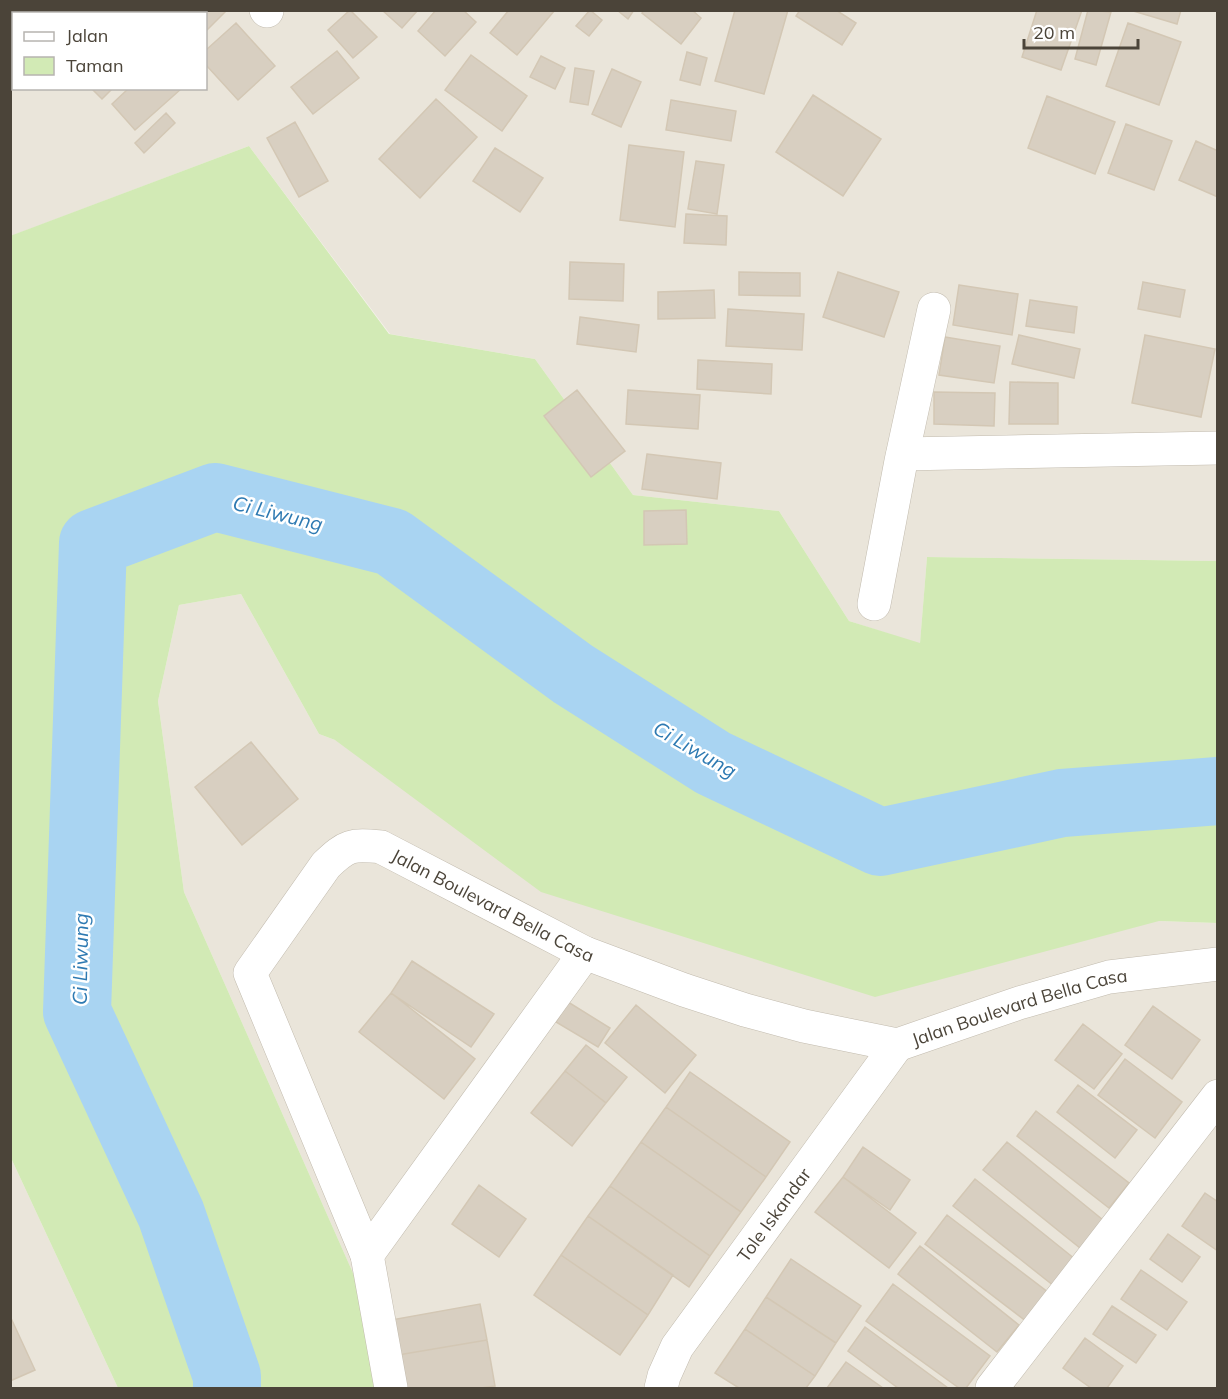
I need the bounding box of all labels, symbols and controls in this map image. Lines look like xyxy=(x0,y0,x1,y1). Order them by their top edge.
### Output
legend xyxy=(12,12,207,90)
scale bar xyxy=(1024,12,1138,50)
text: 20 m xyxy=(1033,21,1075,44)
text: Jalan xyxy=(66,24,108,47)
text: Taman xyxy=(66,54,123,77)
water label: Ci Liwung xyxy=(230,490,326,536)
water label: Ci Liwung xyxy=(649,715,741,783)
street label: Jalan Boulevard Bella Casa xyxy=(388,843,597,967)
water label: Ci Liwung xyxy=(67,913,93,1005)
street label: Jalan Boulevard Bella Casa xyxy=(908,963,1128,1051)
street label: Tole Iskandar xyxy=(732,1163,816,1266)

